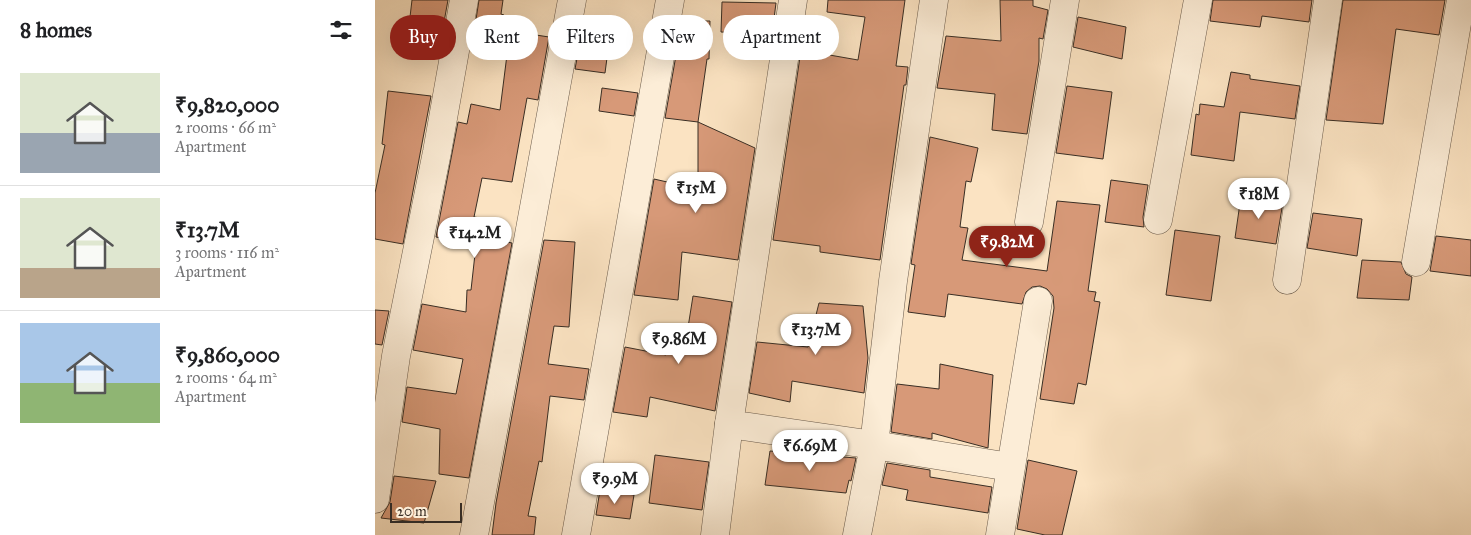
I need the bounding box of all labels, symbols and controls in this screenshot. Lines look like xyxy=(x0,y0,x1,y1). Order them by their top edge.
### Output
chip: Buy xyxy=(390,15,456,60)
chip: Rent xyxy=(466,15,538,60)
chip: Filters xyxy=(548,15,633,60)
chip: New xyxy=(643,15,713,60)
chip: Apartment xyxy=(723,15,839,60)
icon: filters xyxy=(327,16,355,44)
text: 8 homes xyxy=(20,17,92,43)
text: ₹9,820,000 xyxy=(175,92,280,118)
icon: home xyxy=(60,93,120,153)
text: 2 rooms · 66 m² xyxy=(175,118,276,137)
text: Apartment xyxy=(175,137,247,156)
pin: ₹15M xyxy=(666,172,726,214)
text: ₹15M xyxy=(676,178,716,197)
pin: ₹18M xyxy=(1229,178,1289,220)
text: ₹18M xyxy=(1239,184,1279,203)
pin: ₹14.2M xyxy=(434,216,516,259)
text: ₹13.7M xyxy=(175,217,240,243)
icon: home xyxy=(60,218,120,278)
text: ₹14.2M xyxy=(449,223,501,242)
pin: ₹9.82M xyxy=(966,226,1048,268)
text: ₹9.82M xyxy=(980,232,1034,251)
text: 3 rooms · 116 m² xyxy=(175,243,279,262)
text: Apartment xyxy=(175,262,247,281)
pin: ₹13.7M xyxy=(775,314,857,356)
text: ₹13.7M xyxy=(791,320,841,339)
pin: ₹9.86M xyxy=(638,322,720,365)
text: ₹9.86M xyxy=(652,329,706,348)
text: ₹9,860,000 xyxy=(175,342,280,368)
icon: home xyxy=(60,343,120,403)
text: 2 rooms · 64 m² xyxy=(175,368,277,387)
text: Apartment xyxy=(175,387,247,406)
pin: ₹6.69M xyxy=(769,430,851,472)
text: ₹6.69M xyxy=(783,436,837,455)
pin: ₹9.9M xyxy=(580,462,650,505)
text: ₹9.9M xyxy=(592,469,638,488)
scale bar xyxy=(390,500,463,523)
text: 20 m xyxy=(397,503,427,520)

